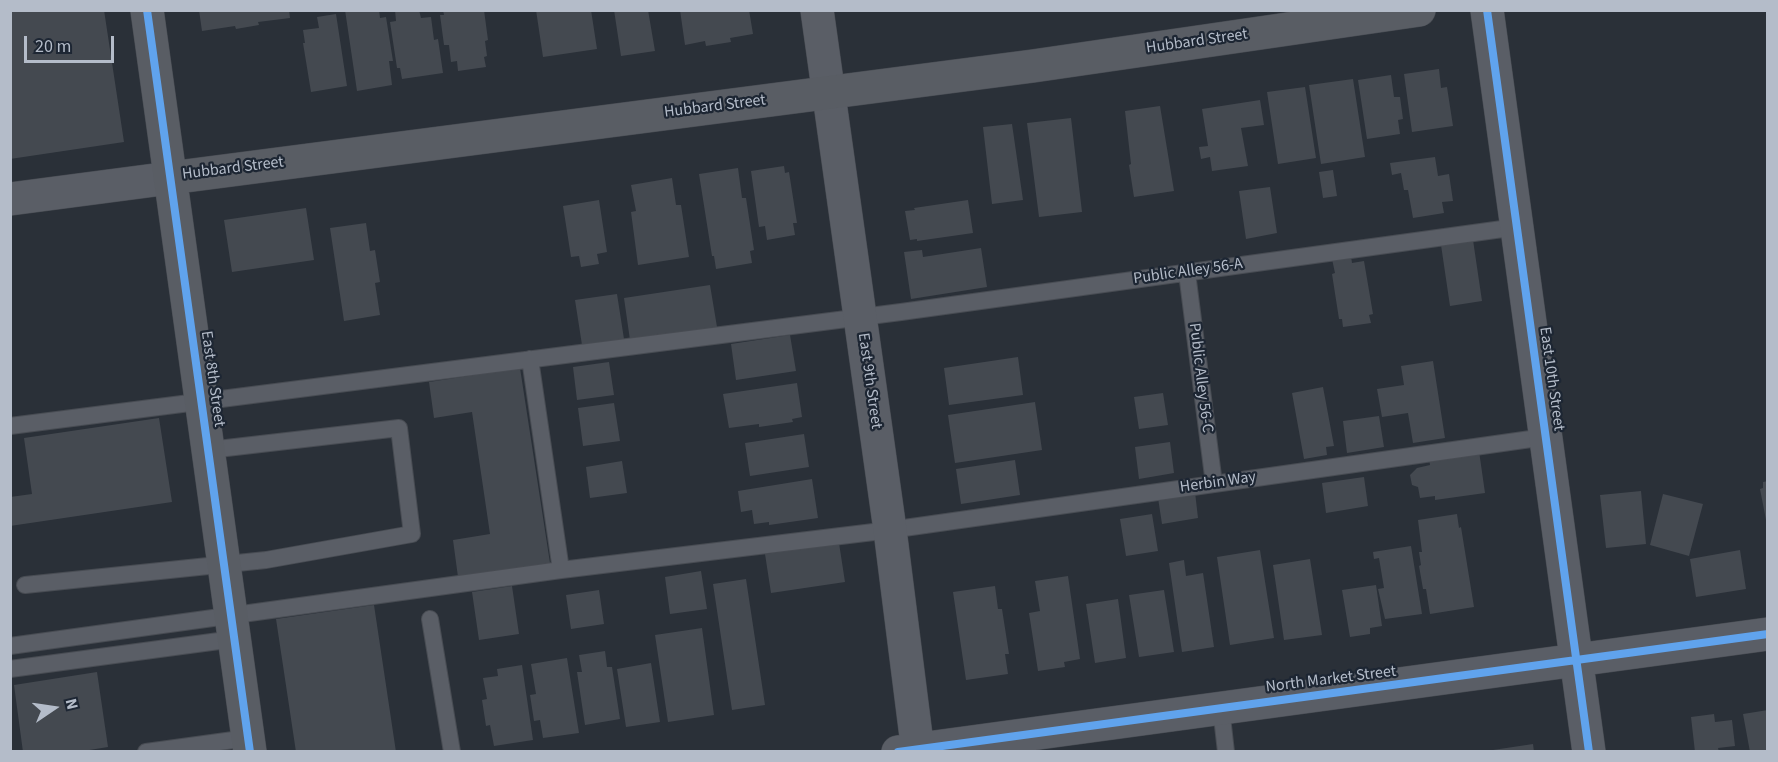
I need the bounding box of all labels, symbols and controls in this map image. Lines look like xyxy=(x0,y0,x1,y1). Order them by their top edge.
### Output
scale bar xyxy=(27,24,117,62)
street label: Hubbard Street xyxy=(1145,25,1249,59)
text: 20 m xyxy=(35,34,71,59)
street label: Hubbard Street xyxy=(663,91,767,123)
street label: Hubbard Street xyxy=(181,153,285,185)
street label: Public Alley 56-A xyxy=(1132,255,1244,289)
street label: Public Alley 56-C xyxy=(1184,322,1216,434)
street label: East 10th Street xyxy=(1534,326,1568,432)
street label: East 8th Street xyxy=(196,330,228,428)
street label: East 9th Street xyxy=(853,332,885,430)
street label: Herbin Way xyxy=(1179,468,1257,498)
street label: North Market Street xyxy=(1265,662,1397,698)
north arrow xyxy=(24,678,84,738)
text: N xyxy=(60,696,83,712)

